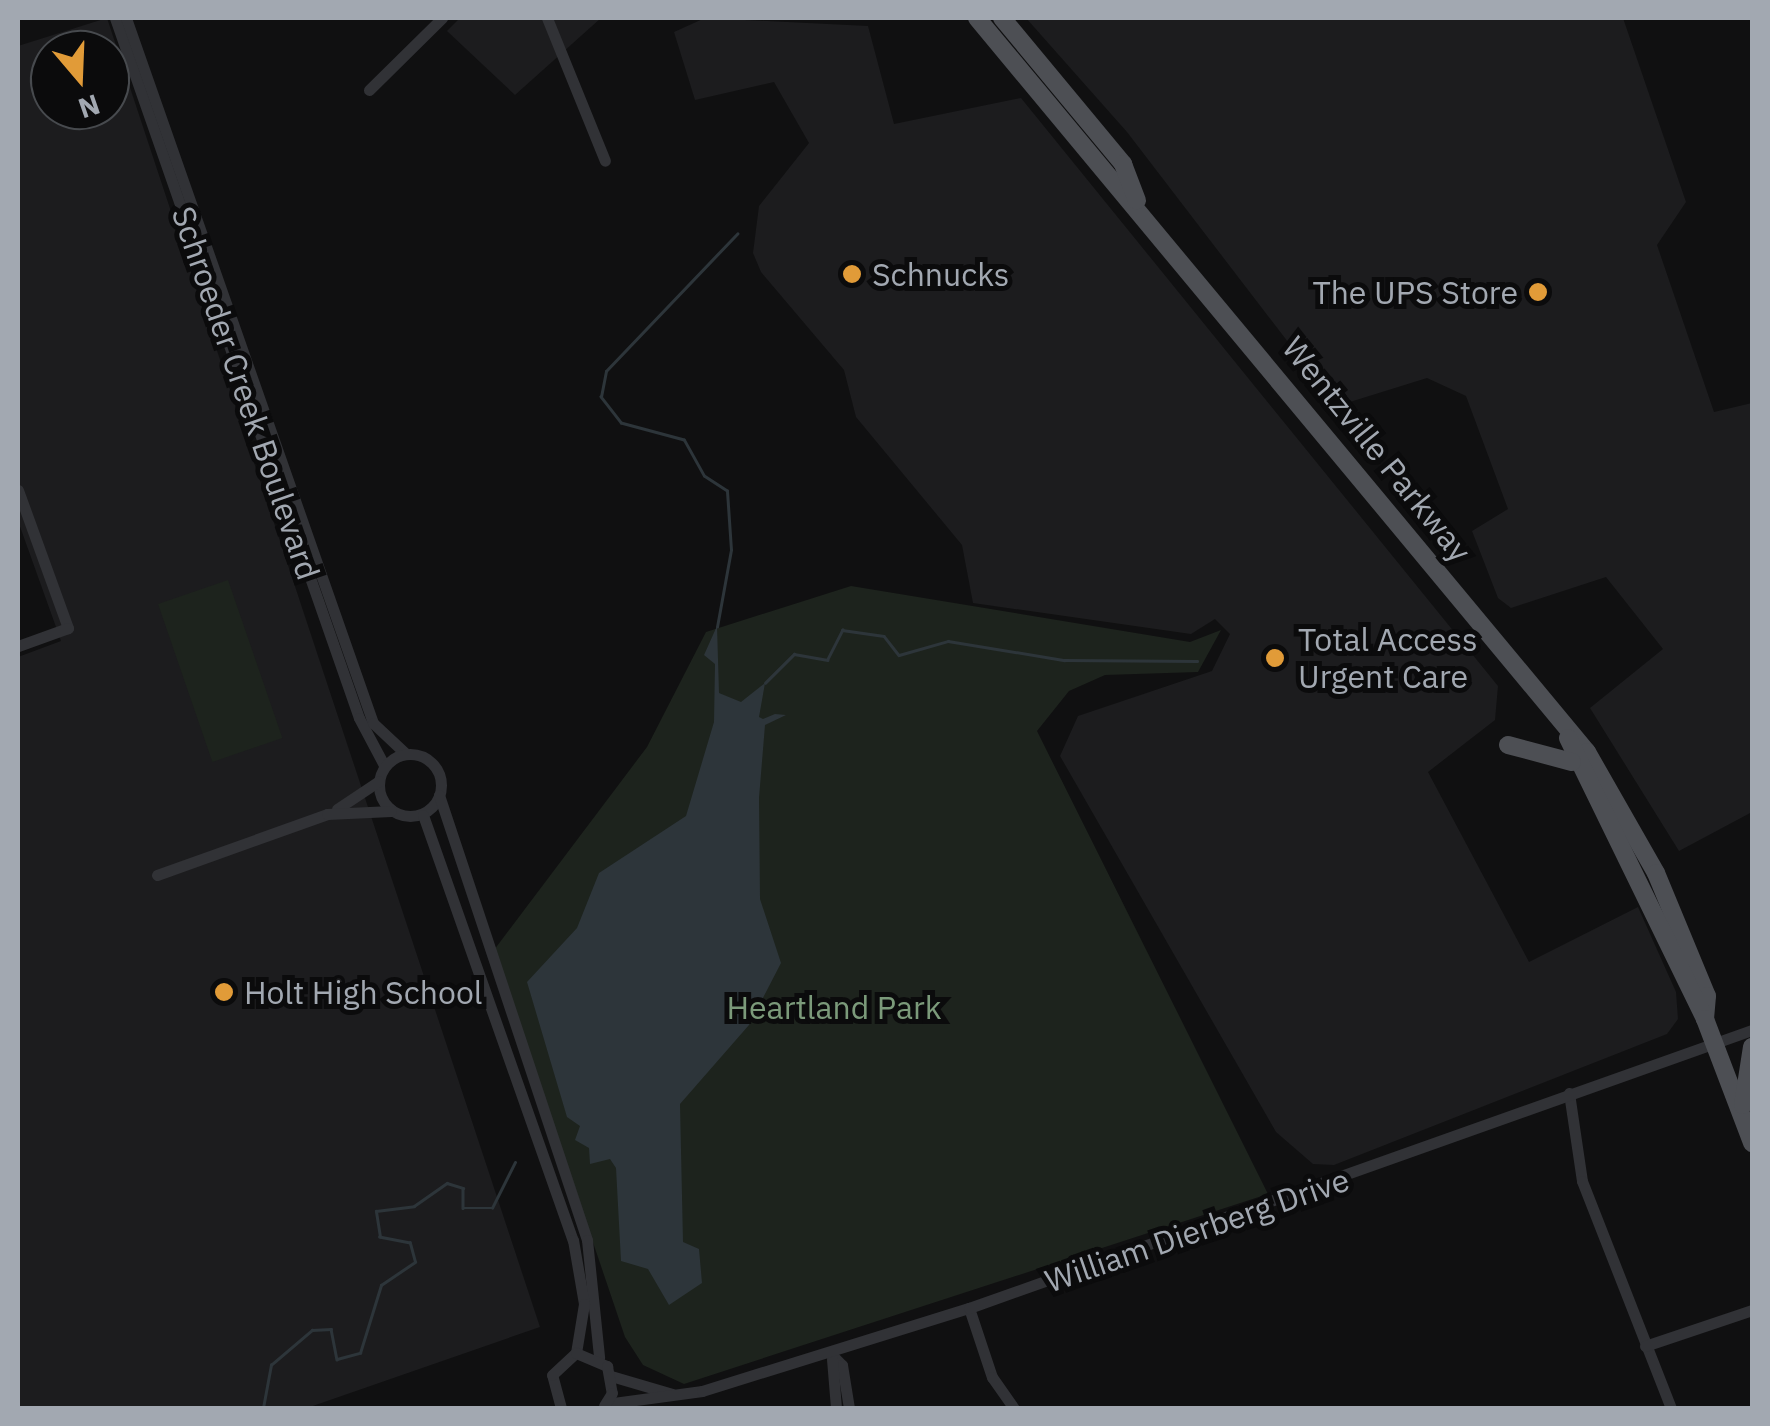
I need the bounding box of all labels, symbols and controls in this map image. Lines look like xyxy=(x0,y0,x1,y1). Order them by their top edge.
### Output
north arrow xyxy=(30,30,130,130)
text: N xyxy=(74,86,105,128)
street label: Schroeder Creek Boulevard xyxy=(164,201,328,585)
place label: Schnucks xyxy=(872,255,1009,293)
marker: Schnucks xyxy=(841,263,863,285)
place label: The UPS Store xyxy=(1312,273,1518,311)
marker: The UPS Store xyxy=(1527,281,1549,303)
street label: Wentzville Parkway xyxy=(1275,329,1479,569)
place label: Total Access Urgent Care xyxy=(1298,621,1478,696)
marker: Total Access Urgent Care xyxy=(1262,645,1288,671)
place label: Holt High School xyxy=(244,973,483,1011)
marker: Holt High School xyxy=(213,981,235,1003)
park label: Heartland Park xyxy=(726,988,942,1026)
street label: William Dierberg Drive xyxy=(1040,1160,1354,1300)

